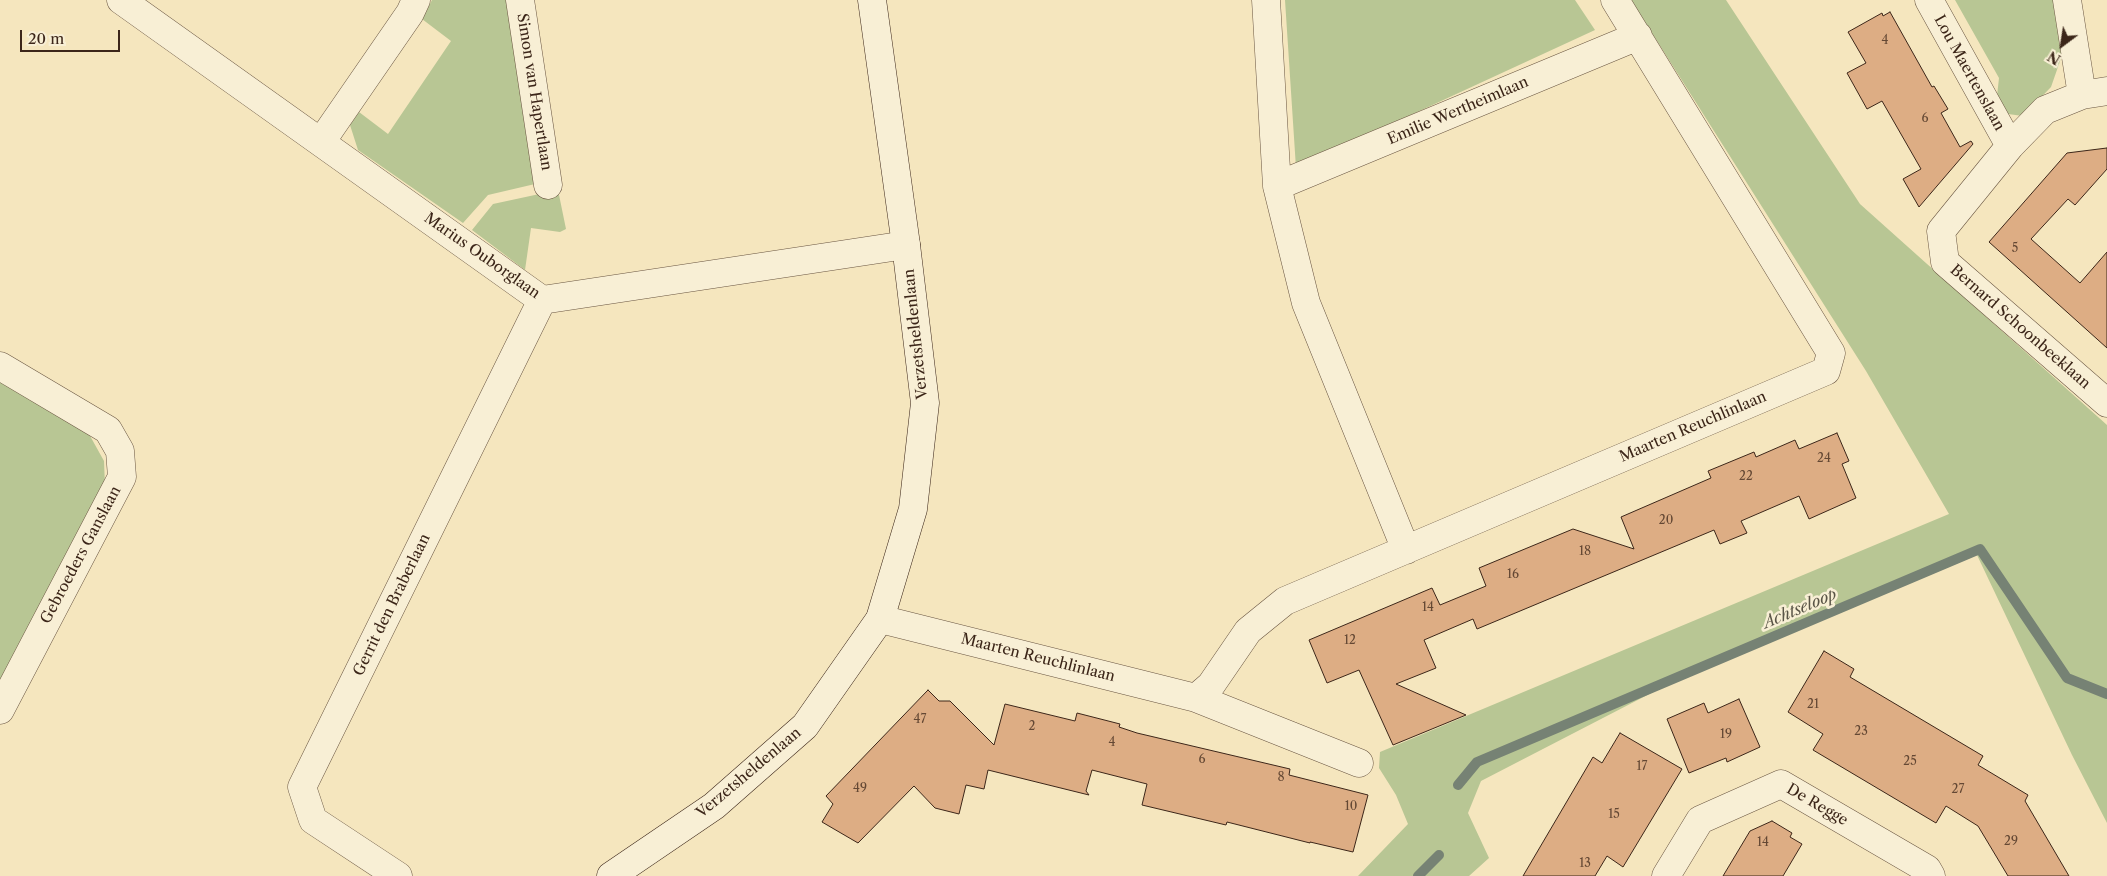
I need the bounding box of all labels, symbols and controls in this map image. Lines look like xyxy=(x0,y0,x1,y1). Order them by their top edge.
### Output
street label: Simon van Hapertlaan xyxy=(513,12,555,172)
street label: Lou Maertenslaan xyxy=(1930,12,2008,134)
scale bar xyxy=(22,20,122,52)
north arrow xyxy=(2037,20,2087,70)
text: 20 m xyxy=(28,29,64,48)
house number: 4 xyxy=(1882,34,1888,48)
text: N xyxy=(2044,47,2064,69)
street label: Emilie Wertheimlaan xyxy=(1385,73,1531,149)
house number: 6 xyxy=(1921,112,1929,126)
street label: Marius Ouborglaan xyxy=(421,209,543,303)
house number: 5 xyxy=(2012,242,2018,256)
street label: Bernard Schoonbeeklaan xyxy=(1946,261,2094,393)
street label: Verzetsheldenlaan xyxy=(900,268,932,400)
street label: Maarten Reuchlinlaan xyxy=(1617,388,1769,466)
house number: 24 xyxy=(1817,452,1831,466)
house number: 22 xyxy=(1739,470,1753,484)
street label: Gebroeders Ganslaan xyxy=(37,483,125,627)
house number: 20 xyxy=(1659,514,1673,528)
street label: Gerrit den Braberlaan xyxy=(350,531,434,679)
house number: 18 xyxy=(1579,545,1591,559)
house number: 16 xyxy=(1507,568,1519,582)
water label: Achtseloop xyxy=(1760,585,1840,633)
house number: 14 xyxy=(1422,601,1434,615)
street label: Maarten Reuchlinlaan xyxy=(959,630,1117,686)
house number: 12 xyxy=(1344,634,1356,648)
house number: 21 xyxy=(1807,698,1819,712)
house number: 47 xyxy=(914,713,926,727)
house number: 2 xyxy=(1029,720,1035,734)
street label: Verzetsheldenlaan xyxy=(693,724,805,822)
house number: 23 xyxy=(1854,725,1868,739)
house number: 19 xyxy=(1720,728,1732,742)
house number: 4 xyxy=(1109,736,1115,750)
house number: 6 xyxy=(1198,753,1206,767)
house number: 25 xyxy=(1903,755,1917,769)
house number: 17 xyxy=(1637,760,1647,774)
house number: 8 xyxy=(1277,771,1285,785)
street label: De Regge xyxy=(1783,780,1851,830)
house number: 49 xyxy=(853,782,867,796)
house number: 27 xyxy=(1952,783,1964,797)
house number: 10 xyxy=(1345,800,1357,814)
house number: 15 xyxy=(1608,808,1620,822)
house number: 29 xyxy=(2004,835,2018,849)
house number: 14 xyxy=(1757,836,1769,850)
house number: 13 xyxy=(1579,857,1591,871)

